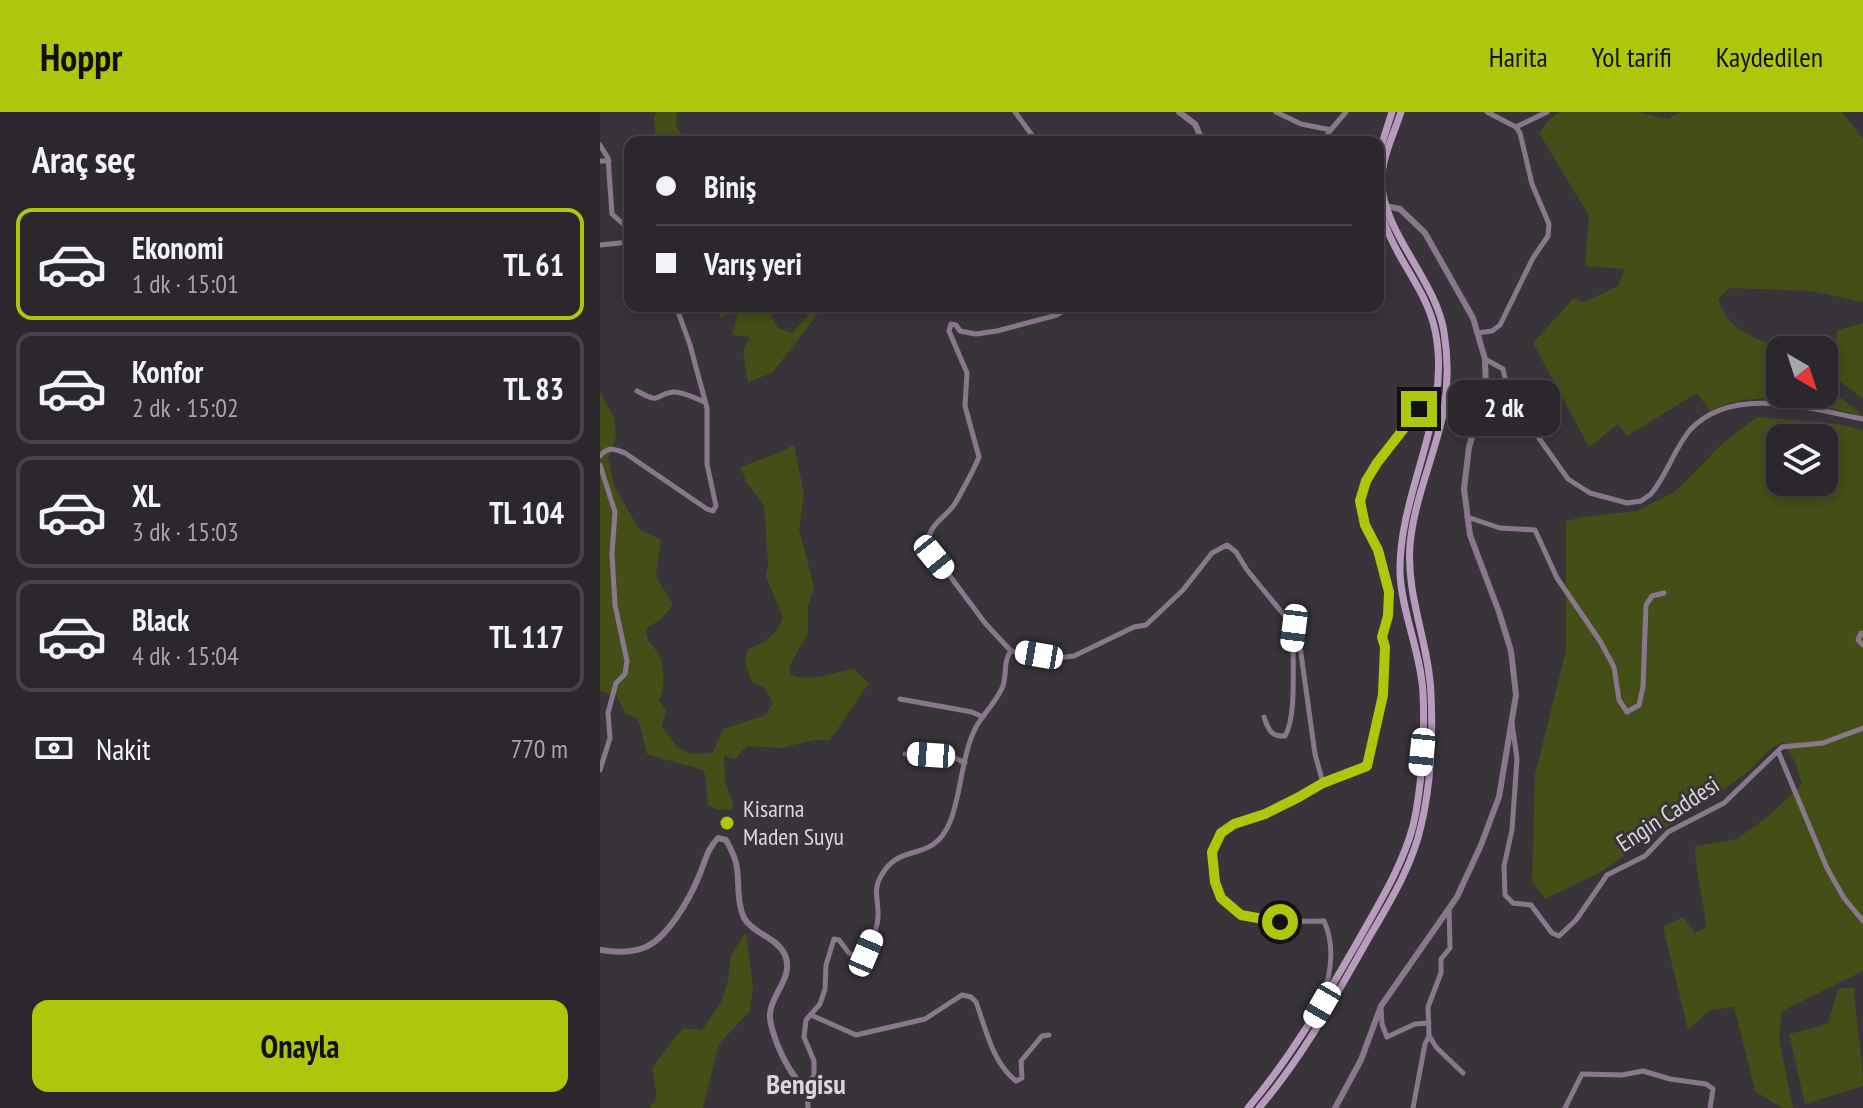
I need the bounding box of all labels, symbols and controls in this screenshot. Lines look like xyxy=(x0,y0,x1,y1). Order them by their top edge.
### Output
text: Hoppr xyxy=(40,32,122,81)
text: Harita xyxy=(1489,38,1548,75)
text: Yol tarifi xyxy=(1592,38,1672,75)
text: Kaydedilen xyxy=(1716,38,1823,75)
text: Araç seç xyxy=(32,136,135,183)
text: Biniş xyxy=(704,167,756,206)
icon: car xyxy=(36,228,108,300)
text: Ekonomi xyxy=(132,228,224,267)
text: Varış yeri xyxy=(704,244,802,283)
text: TL 61 xyxy=(504,245,564,284)
text: 1 dk · 15:01 xyxy=(132,267,239,300)
north arrow xyxy=(1766,336,1838,408)
map controls xyxy=(1766,336,1838,496)
icon: car xyxy=(36,352,108,424)
text: Konfor xyxy=(132,352,203,391)
text: TL 83 xyxy=(504,369,564,408)
callout: 2 dk xyxy=(1447,381,1559,437)
text: 2 dk · 15:02 xyxy=(132,391,239,424)
route end xyxy=(1401,391,1437,427)
text: 2 dk xyxy=(1484,391,1524,424)
button: layers xyxy=(1766,424,1838,496)
icon: car xyxy=(36,476,108,548)
text: XL xyxy=(132,476,161,515)
text: TL 104 xyxy=(489,493,564,532)
text: 3 dk · 15:03 xyxy=(132,515,239,548)
car xyxy=(910,531,958,583)
icon: car xyxy=(36,600,108,672)
text: Black xyxy=(132,600,189,639)
car xyxy=(1279,603,1309,653)
text: TL 117 xyxy=(489,617,564,656)
text: 4 dk · 15:04 xyxy=(132,639,239,672)
car xyxy=(1013,639,1065,671)
icon: cash xyxy=(32,726,76,770)
car xyxy=(1408,727,1436,777)
text: Nakit xyxy=(96,729,151,768)
text: 770 m xyxy=(510,732,568,765)
car xyxy=(906,741,956,769)
street label: Engin Caddesi xyxy=(1611,769,1725,858)
place label: Kisarna Maden Suyu xyxy=(743,793,844,852)
marker: Kisarna Maden Suyu xyxy=(718,814,736,832)
route start xyxy=(1262,904,1298,940)
car xyxy=(846,926,886,980)
car xyxy=(1300,978,1344,1032)
button: Onayla xyxy=(32,1000,568,1092)
district label: Bengisu xyxy=(766,1065,846,1102)

